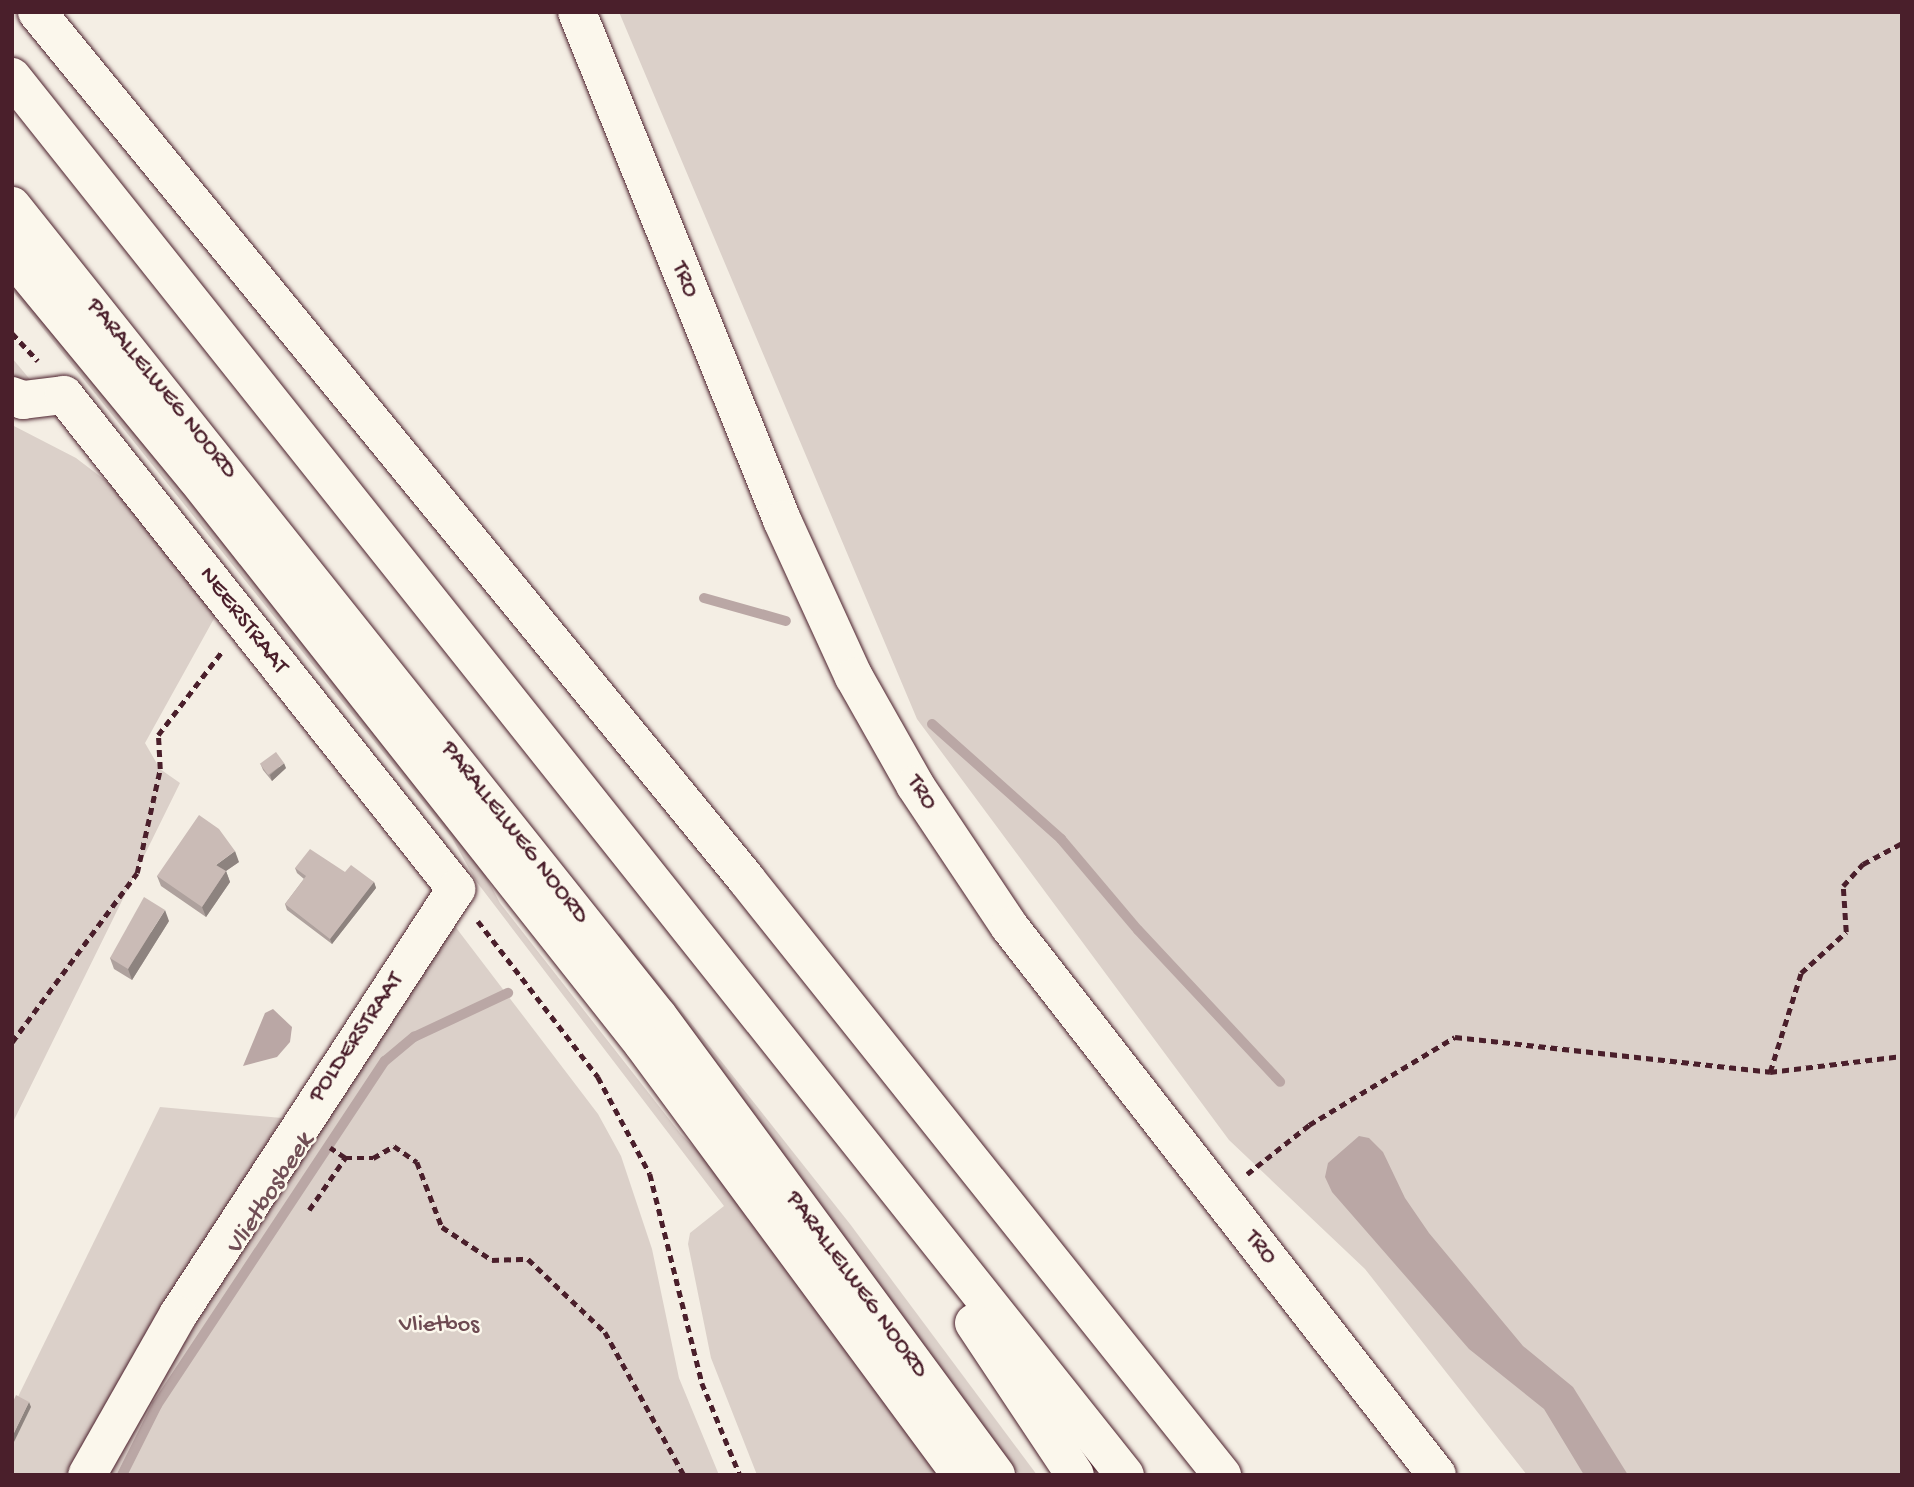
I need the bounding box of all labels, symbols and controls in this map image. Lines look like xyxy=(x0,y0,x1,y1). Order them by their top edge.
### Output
street label: TRO xyxy=(664,258,704,302)
street label: PARALLELWEG NOORD xyxy=(79,293,243,485)
street label: NEERSTRAAT xyxy=(192,561,294,681)
street label: PARALLELWEG NOORD xyxy=(434,736,594,930)
street label: TRO xyxy=(899,770,943,816)
street label: POLDERSTRAAT xyxy=(303,968,411,1108)
water label: Vlietbosbeek xyxy=(220,1128,322,1262)
street label: PARALLELWEG NOORD xyxy=(778,1186,934,1384)
street label: TRO xyxy=(1237,1225,1283,1271)
park label: Vlietbos xyxy=(399,1312,479,1340)

